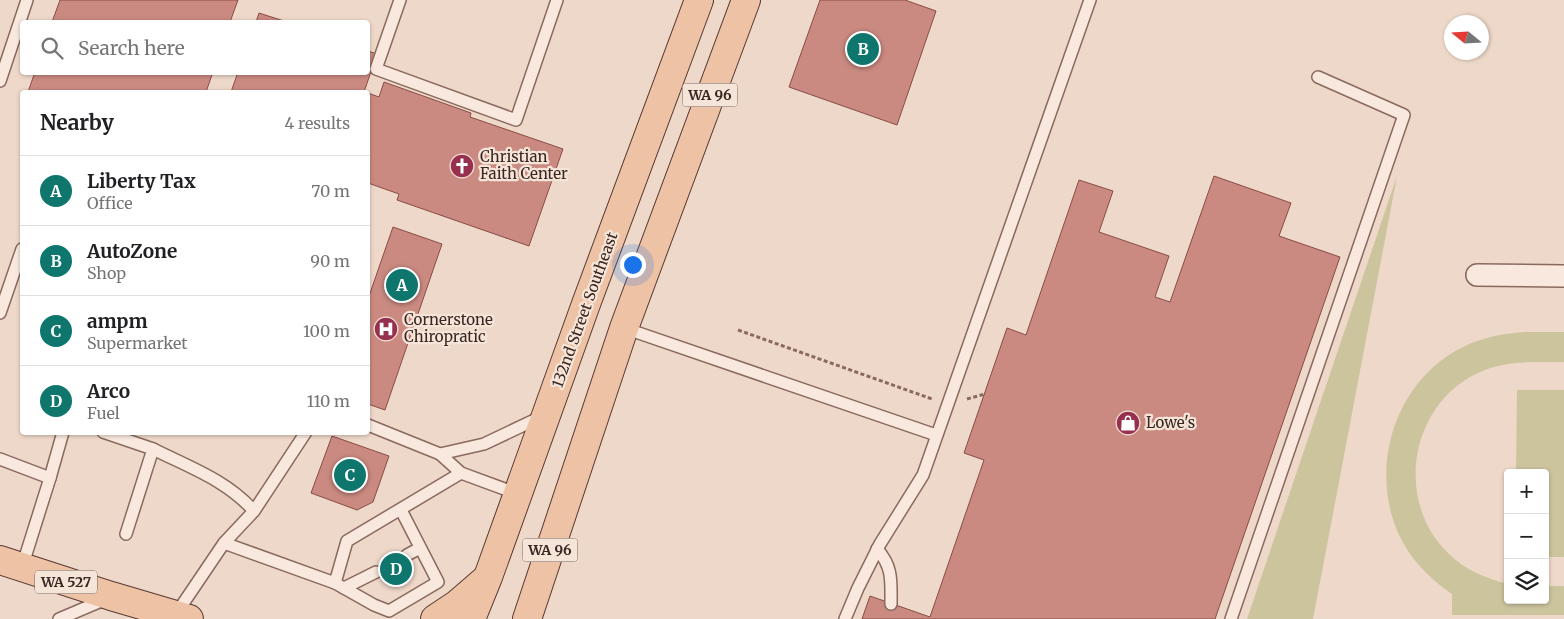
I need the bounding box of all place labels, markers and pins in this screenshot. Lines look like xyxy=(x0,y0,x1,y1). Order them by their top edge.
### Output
pin: B xyxy=(847,30,879,68)
place label: Christian Faith Center xyxy=(480,147,568,183)
church icon: Christian Faith Center xyxy=(449,153,475,179)
pin: A xyxy=(386,266,418,304)
place label: Cornerstone Chiropratic xyxy=(404,310,493,346)
hospital icon: Cornerstone Chiropratic xyxy=(373,316,399,342)
shop icon: Lowe's xyxy=(1115,410,1141,436)
place label: Lowe's xyxy=(1146,413,1195,432)
pin: C xyxy=(334,456,366,494)
pin: D xyxy=(380,550,412,588)

